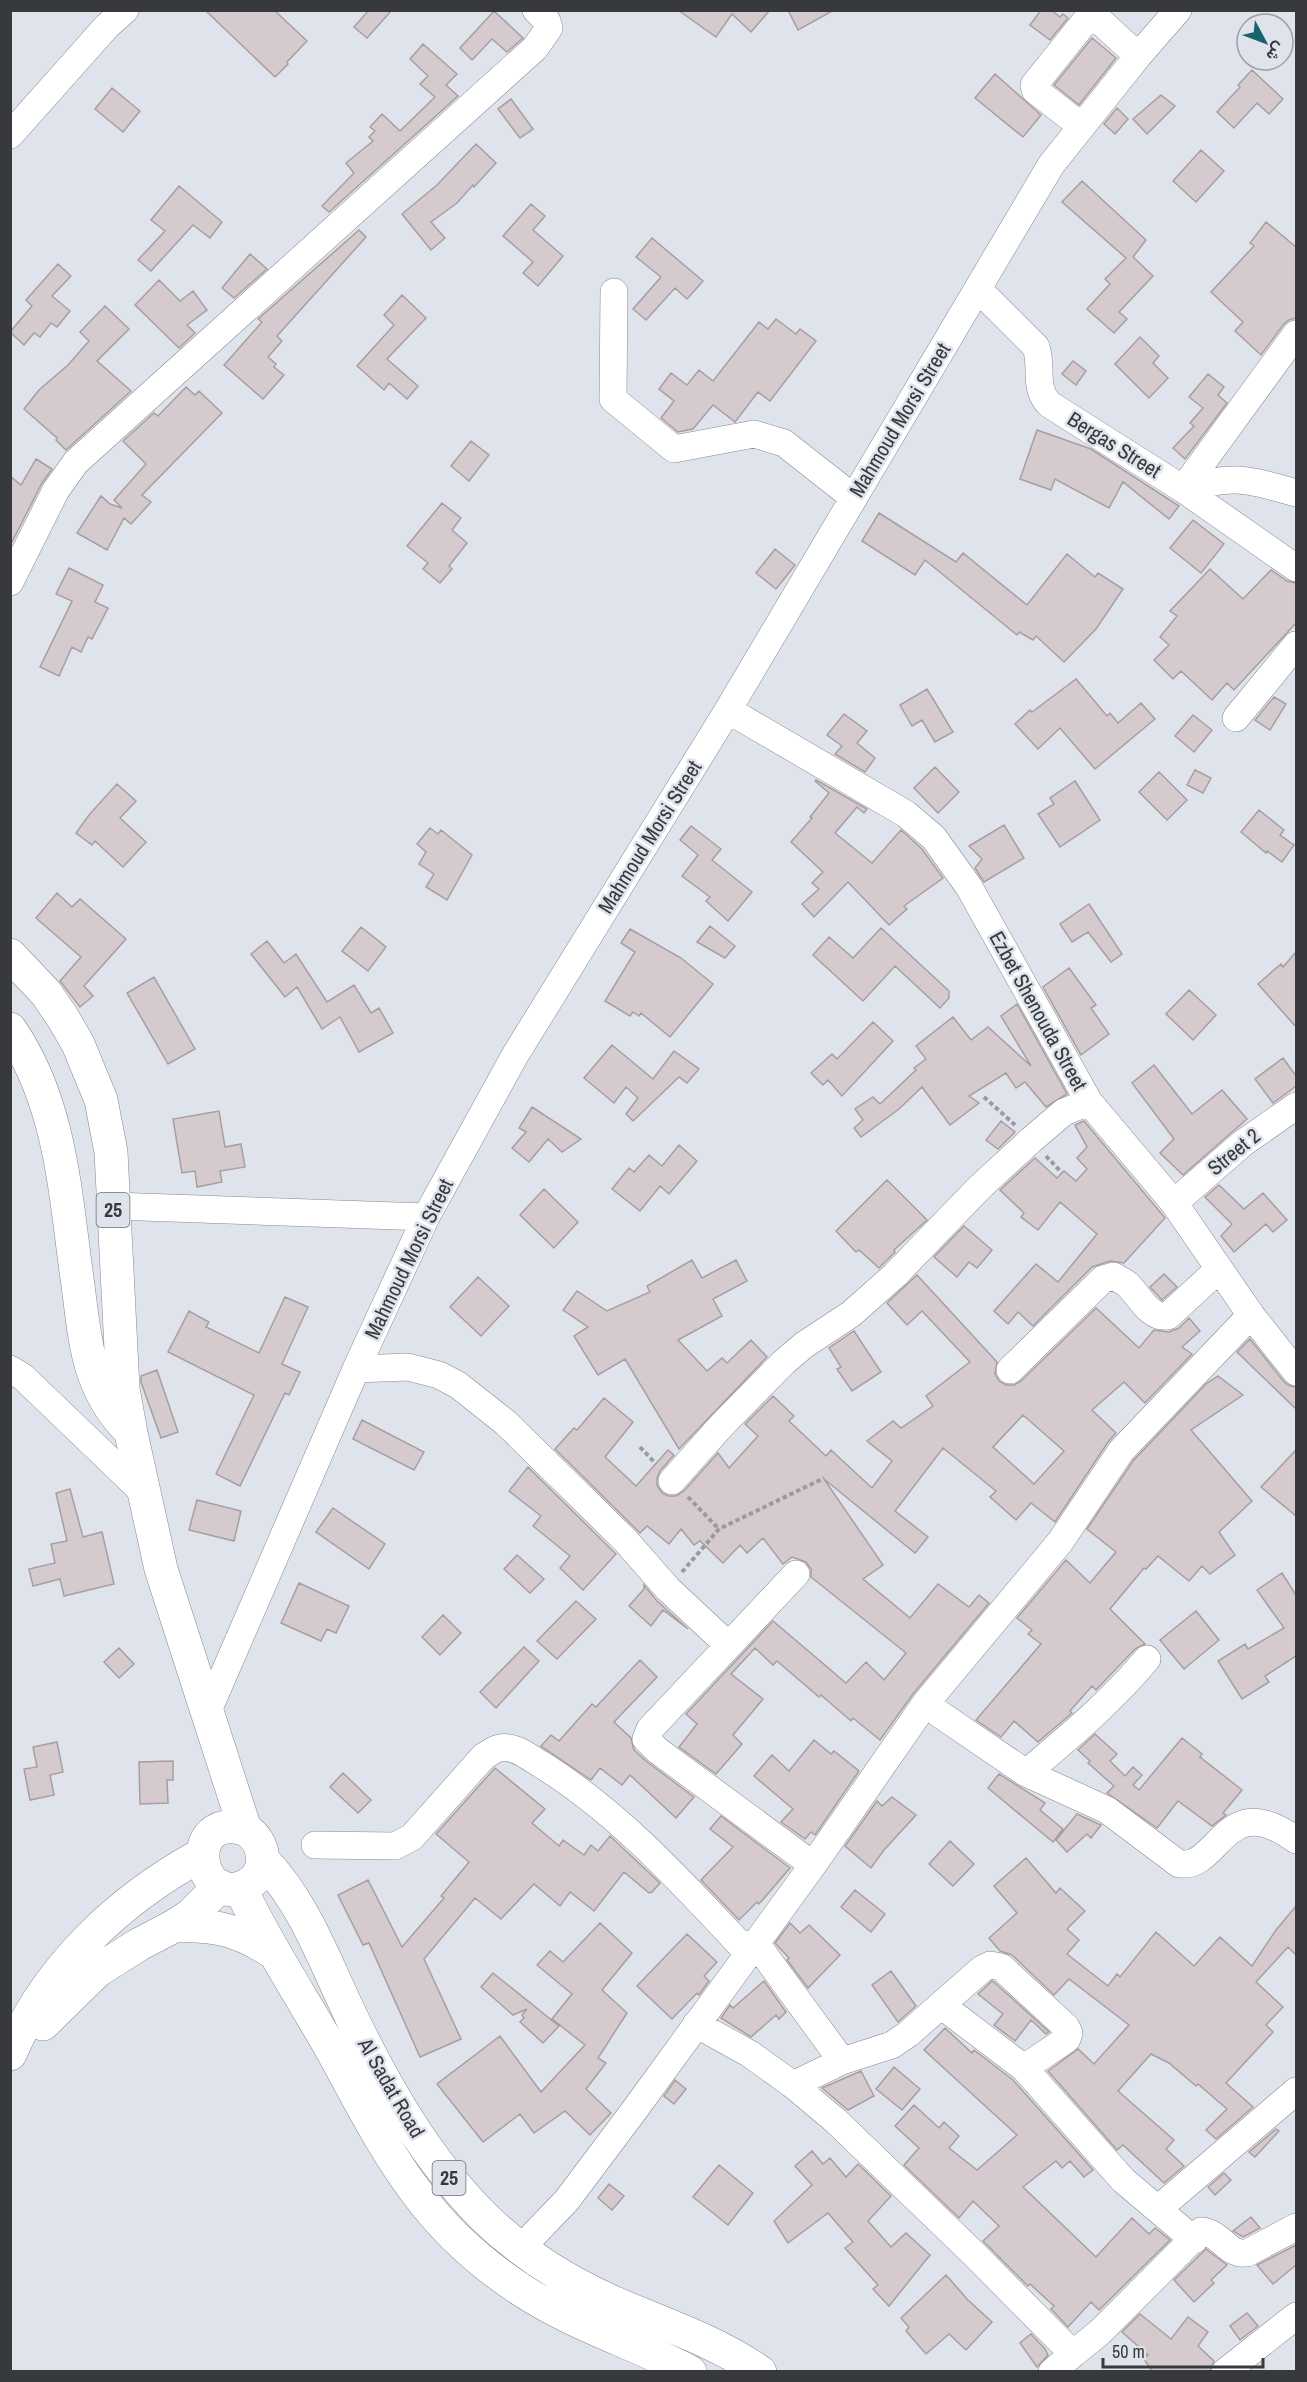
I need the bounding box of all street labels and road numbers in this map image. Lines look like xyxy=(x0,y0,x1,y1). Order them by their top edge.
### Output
street label: Mahmoud Morsi Street xyxy=(842,337,957,502)
street label: Bergas Street xyxy=(1062,404,1167,485)
street label: Mahmoud Morsi Street xyxy=(591,755,708,919)
street label: Ezbet Shenouda Street xyxy=(983,926,1094,1096)
street label: Street 2 xyxy=(1201,1121,1266,1182)
street label: Mahmoud Morsi Street xyxy=(357,1174,460,1344)
road number: 25 xyxy=(96,1193,130,1227)
street label: Al Sadat Road xyxy=(351,2032,432,2143)
road number: 25 xyxy=(432,2161,466,2195)

